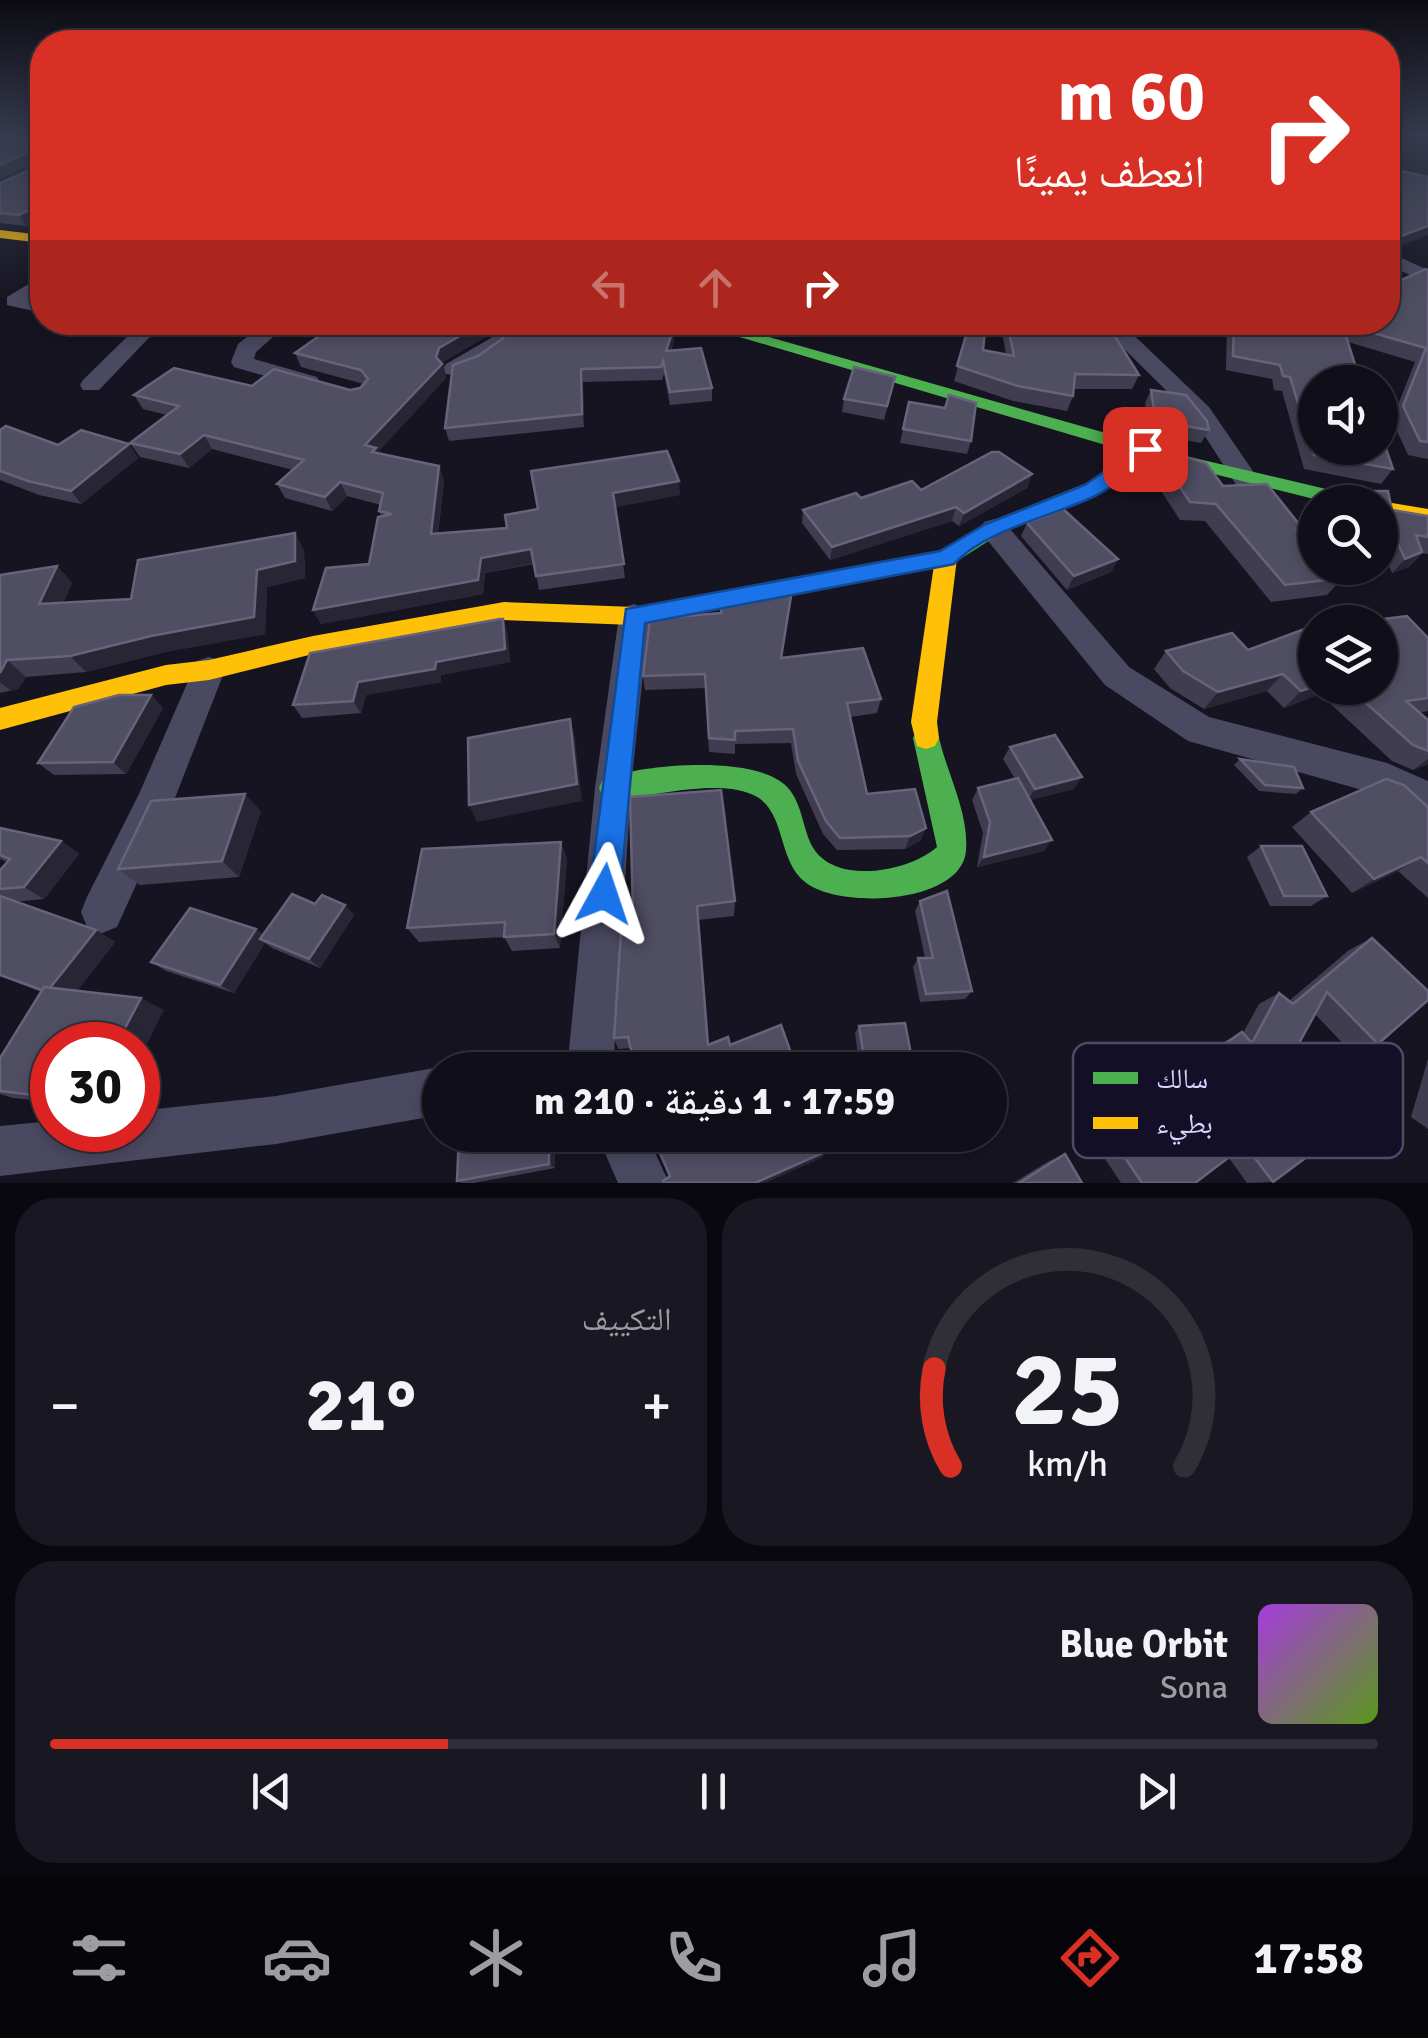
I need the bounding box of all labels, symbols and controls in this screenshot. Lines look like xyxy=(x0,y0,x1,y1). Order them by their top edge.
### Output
text: 60 m xyxy=(1057,53,1205,139)
icon: right xyxy=(1240,70,1370,200)
text: انعطف يمينًا xyxy=(1014,145,1205,200)
icon: left xyxy=(583,260,638,315)
icon: ahead xyxy=(688,260,743,315)
icon: right xyxy=(793,260,848,315)
map controls xyxy=(1298,365,1398,705)
button: sound xyxy=(1298,365,1398,465)
pin xyxy=(1103,407,1188,492)
icon: arrive xyxy=(1118,422,1173,477)
button: search xyxy=(1298,485,1398,585)
button: layers xyxy=(1298,605,1398,705)
position arrow xyxy=(552,842,656,946)
speed limit sign: 30 xyxy=(30,1022,160,1152)
legend xyxy=(1073,1043,1403,1158)
text: سالك xyxy=(1156,1062,1208,1096)
text: 17:59 · 1 دقيقة · 210 m xyxy=(534,1078,895,1125)
text: بطيء xyxy=(1156,1107,1213,1146)
text: التكييف xyxy=(582,1300,672,1339)
text: 25 xyxy=(1011,1326,1123,1454)
text: 21° xyxy=(305,1359,416,1452)
text: − xyxy=(50,1372,80,1440)
text: + xyxy=(642,1372,672,1440)
text: km/h xyxy=(1027,1442,1108,1486)
text: Blue Orbit xyxy=(1059,1621,1228,1668)
text: Sona xyxy=(1160,1668,1228,1707)
icon: previous xyxy=(244,1764,299,1819)
icon: pause xyxy=(686,1764,741,1819)
icon: next xyxy=(1129,1764,1184,1819)
icon: filters xyxy=(64,1923,134,1993)
icon: car xyxy=(262,1923,332,1993)
icon: climate xyxy=(461,1923,531,1993)
icon: phone xyxy=(659,1923,729,1993)
icon: music xyxy=(857,1923,927,1993)
icon: directions xyxy=(1055,1923,1125,1993)
text: 17:58 xyxy=(1253,1931,1364,1986)

